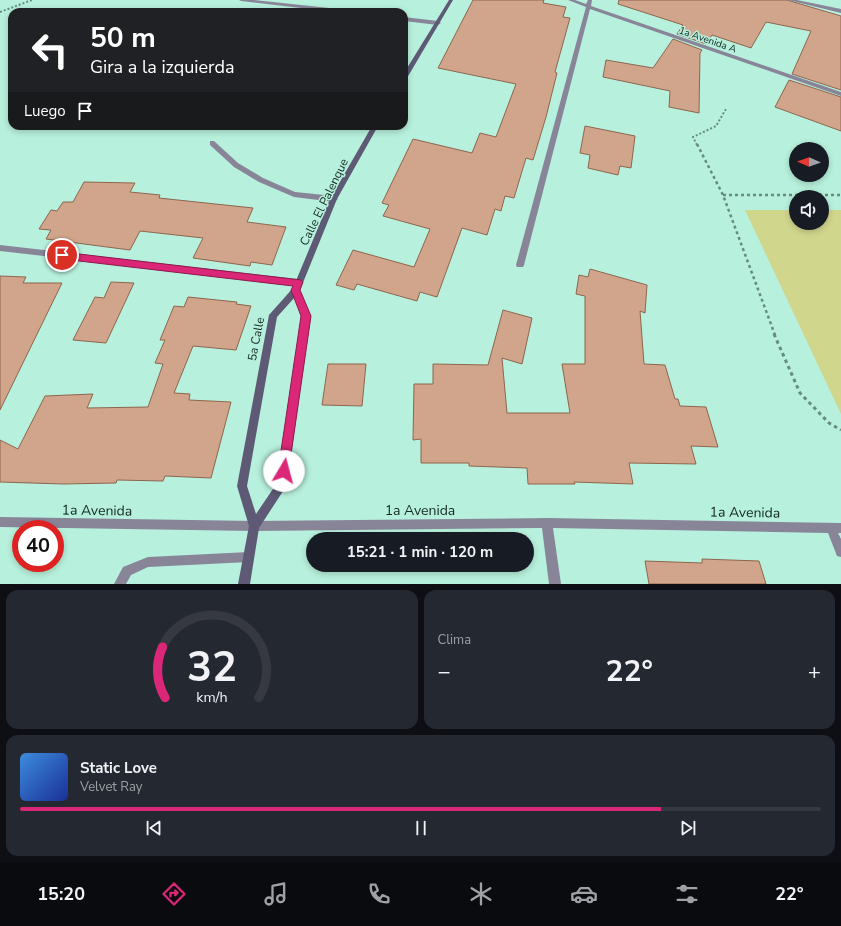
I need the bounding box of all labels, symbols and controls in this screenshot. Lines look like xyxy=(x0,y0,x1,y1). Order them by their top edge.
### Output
text: 50 m xyxy=(90,19,156,57)
icon: left xyxy=(24,24,76,76)
street label: 1a Avenida A xyxy=(677,24,739,57)
text: Gira a la izquierda xyxy=(90,55,234,79)
icon: arrive xyxy=(74,100,96,122)
text: Luego xyxy=(24,101,66,121)
north arrow xyxy=(789,142,829,182)
map controls xyxy=(789,142,829,230)
street label: Calle El Palenque xyxy=(296,156,352,248)
button: sound xyxy=(789,190,829,230)
pin xyxy=(45,238,79,272)
icon: arrive xyxy=(51,244,73,266)
street label: 5a Calle xyxy=(244,316,268,362)
position arrow xyxy=(263,450,305,492)
street label: 1a Avenida xyxy=(62,500,132,521)
street label: 1a Avenida xyxy=(385,501,455,520)
street label: 1a Avenida xyxy=(710,502,780,523)
speed limit sign: 40 xyxy=(12,520,64,572)
text: 15:21 · 1 min · 120 m xyxy=(347,542,493,562)
text: Clima xyxy=(438,631,471,649)
text: 32 xyxy=(187,638,237,695)
text: 22° xyxy=(606,651,653,692)
text: − xyxy=(438,657,451,687)
text: + xyxy=(808,657,821,687)
text: km/h xyxy=(196,687,227,706)
text: Static Love xyxy=(80,758,157,778)
text: Velvet Ray xyxy=(80,778,142,796)
icon: previous xyxy=(143,817,165,839)
icon: pause xyxy=(410,817,432,839)
icon: next xyxy=(677,817,699,839)
icon: directions xyxy=(160,880,188,908)
icon: music xyxy=(262,880,290,908)
icon: phone xyxy=(365,880,393,908)
icon: climate xyxy=(467,880,495,908)
icon: car xyxy=(570,880,598,908)
icon: filters xyxy=(673,880,701,908)
text: 15:20 xyxy=(37,882,85,906)
text: 22° xyxy=(775,882,804,906)

